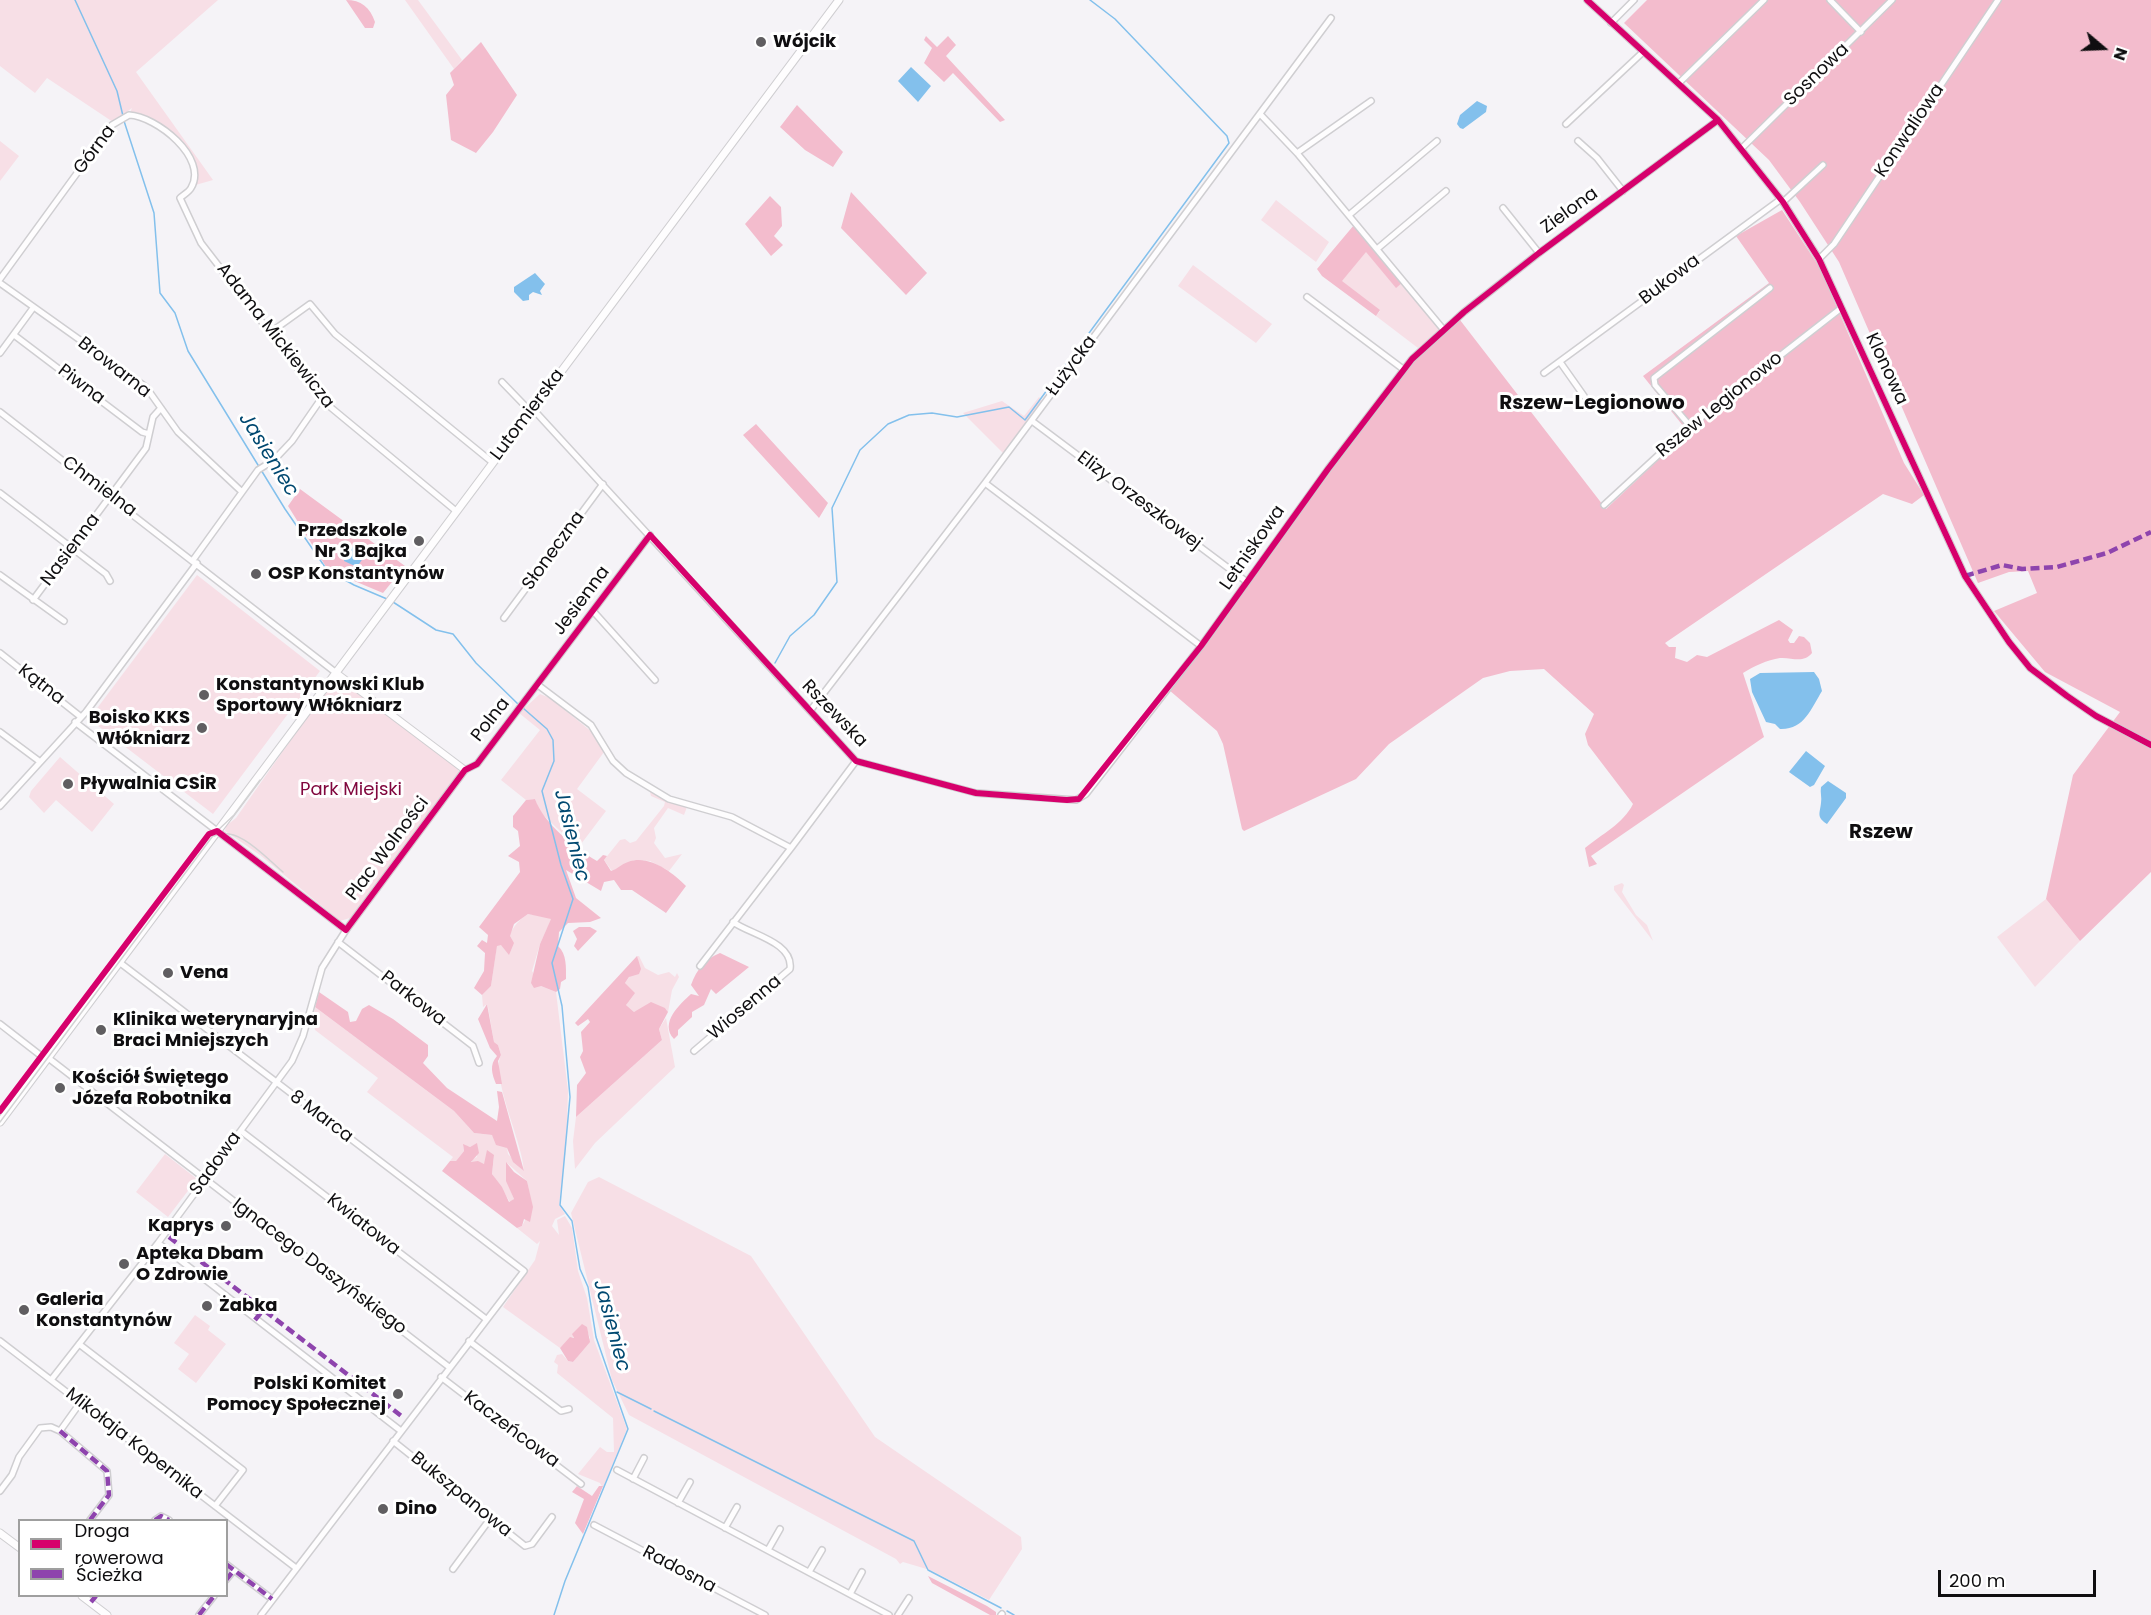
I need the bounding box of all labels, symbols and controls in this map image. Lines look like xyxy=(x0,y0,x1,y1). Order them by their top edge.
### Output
north arrow xyxy=(2073,18,2133,78)
place label: Wójcik xyxy=(773,31,836,53)
marker: Wójcik xyxy=(754,35,768,49)
street label: Sosnowa xyxy=(1780,39,1854,111)
text: N xyxy=(2108,45,2133,63)
street label: Konwaliowa xyxy=(1871,80,1949,182)
street label: Górna xyxy=(70,121,120,179)
street label: Zielona xyxy=(1537,183,1603,239)
street label: Bukowa xyxy=(1635,250,1705,310)
street label: Adama Mickiewicza xyxy=(212,259,338,413)
street label: Klonowa xyxy=(1860,330,1912,408)
street label: Łużycka xyxy=(1042,332,1102,400)
street label: Browarna xyxy=(73,333,155,403)
street label: Rszew Legionowo xyxy=(1653,348,1787,462)
street label: Piwna xyxy=(53,360,109,410)
street label: Lutomierska xyxy=(487,365,569,465)
district label: Rszew-Legionowo xyxy=(1499,392,1685,416)
water label: Jasieniec xyxy=(233,409,303,501)
street label: Elizy Orzeszkowej xyxy=(1073,447,1205,555)
street label: Chmielna xyxy=(57,452,141,522)
street label: Letniskowa xyxy=(1216,501,1290,595)
street label: Słoneczna xyxy=(518,507,590,595)
street label: Nasienna xyxy=(37,510,105,590)
place label: Przedszkole Nr 3 Bajka xyxy=(298,520,407,562)
marker: Przedszkole Nr 3 Bajka xyxy=(412,534,426,548)
street label: Jesienna xyxy=(549,562,615,640)
place label: OSP Konstantynów xyxy=(268,563,444,585)
marker: OSP Konstantynów xyxy=(249,567,263,581)
street label: Kątna xyxy=(13,660,69,710)
place label: Konstantynowski Klub Sportowy Włókniarz xyxy=(216,674,424,716)
street label: Rszewska xyxy=(797,676,871,752)
marker: Konstantynowski Klub Sportowy Włókniarz xyxy=(197,688,211,702)
street label: Polna xyxy=(467,694,515,746)
place label: Boisko KKS Włókniarz xyxy=(89,707,190,750)
marker: Boisko KKS Włókniarz xyxy=(195,721,209,735)
place label: Pływalnia CSiR xyxy=(80,773,217,795)
marker: Pływalnia CSiR xyxy=(61,777,75,791)
park label: Park Miejski xyxy=(300,779,402,801)
water label: Jasieniec xyxy=(548,787,594,885)
street label: Plac Wolności xyxy=(342,793,434,905)
district label: Rszew xyxy=(1849,821,1913,845)
place label: Vena xyxy=(180,962,229,984)
marker: Vena xyxy=(161,966,175,980)
street label: Parkowa xyxy=(376,967,450,1031)
street label: Wiosenna xyxy=(704,971,786,1045)
place label: Klinika weterynaryjna Braci Mniejszych xyxy=(113,1009,318,1052)
marker: Klinika weterynaryjna Braci Mniejszych xyxy=(94,1023,108,1037)
place label: Kościół Świętego Józefa Robotnika xyxy=(72,1067,231,1110)
marker: Kościół Świętego Józefa Robotnika xyxy=(53,1081,67,1095)
street label: 8 Marca xyxy=(285,1086,357,1148)
street label: Sadowa xyxy=(186,1128,246,1200)
street label: Kwiatowa xyxy=(322,1190,404,1260)
street label: Ignacego Daszyńskiego xyxy=(227,1194,411,1340)
place label: Kaprys xyxy=(148,1215,214,1237)
marker: Kaprys xyxy=(219,1219,233,1233)
place label: Apteka Dbam O Zdrowie xyxy=(136,1243,264,1286)
marker: Apteka Dbam O Zdrowie xyxy=(117,1257,131,1271)
water label: Jasieniec xyxy=(587,1277,635,1375)
place label: Galeria Konstantynów xyxy=(36,1289,172,1332)
place label: Żabka xyxy=(219,1295,278,1317)
marker: Żabka xyxy=(200,1299,214,1313)
marker: Galeria Konstantynów xyxy=(17,1303,31,1317)
place label: Polski Komitet Pomocy Społecznej xyxy=(207,1373,386,1416)
street label: Mikołaja Kopernika xyxy=(61,1384,207,1504)
marker: Polski Komitet Pomocy Społecznej xyxy=(391,1387,405,1401)
street label: Kaczeńcowa xyxy=(459,1387,563,1473)
street label: Bukszpanowa xyxy=(406,1448,516,1542)
place label: Dino xyxy=(395,1498,437,1520)
marker: Dino xyxy=(376,1502,390,1516)
text: Droga rowerowa xyxy=(74,1518,164,1570)
legend xyxy=(18,1519,228,1597)
street label: Radosna xyxy=(639,1542,719,1598)
scale bar xyxy=(1941,1558,2098,1596)
text: Ścieżka xyxy=(76,1562,143,1587)
text: 200 m xyxy=(1949,1568,2005,1593)

